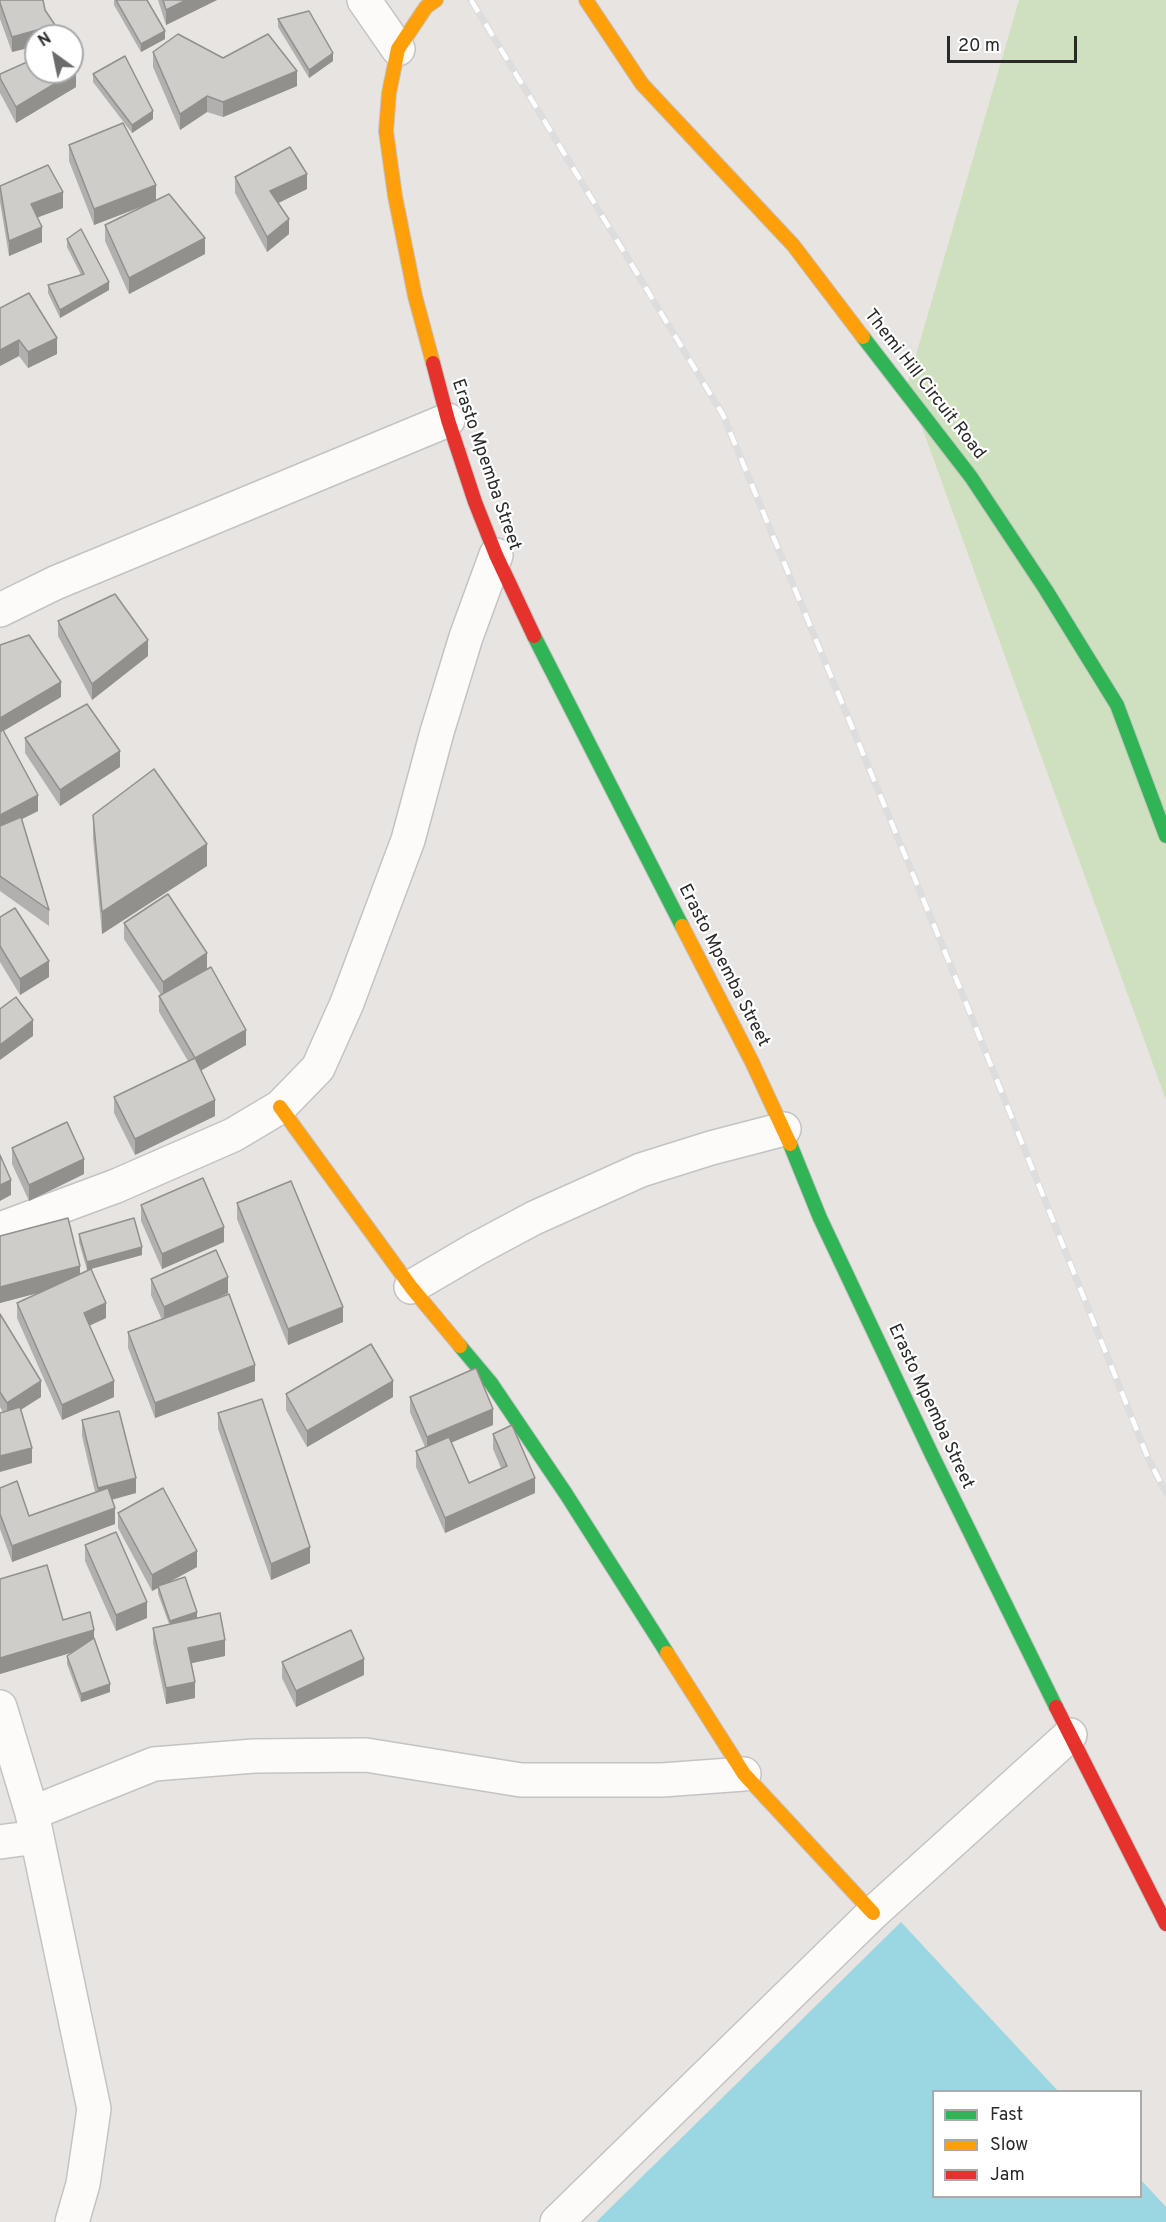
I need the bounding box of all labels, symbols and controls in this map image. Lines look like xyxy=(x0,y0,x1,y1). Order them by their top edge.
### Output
north arrow xyxy=(24,24,84,84)
scale bar xyxy=(950,24,1080,62)
text: N xyxy=(35,29,56,52)
text: 20 m xyxy=(958,35,1000,58)
street label: Themi Hill Circuit Road xyxy=(859,306,989,464)
street label: Erasto Mpemba Street xyxy=(446,377,524,553)
street label: Erasto Mpemba Street xyxy=(673,881,773,1051)
street label: Erasto Mpemba Street xyxy=(882,1321,978,1493)
legend xyxy=(932,2090,1142,2198)
text: Fast xyxy=(990,2104,1023,2127)
text: Slow xyxy=(990,2134,1028,2157)
text: Jam xyxy=(990,2164,1025,2187)

